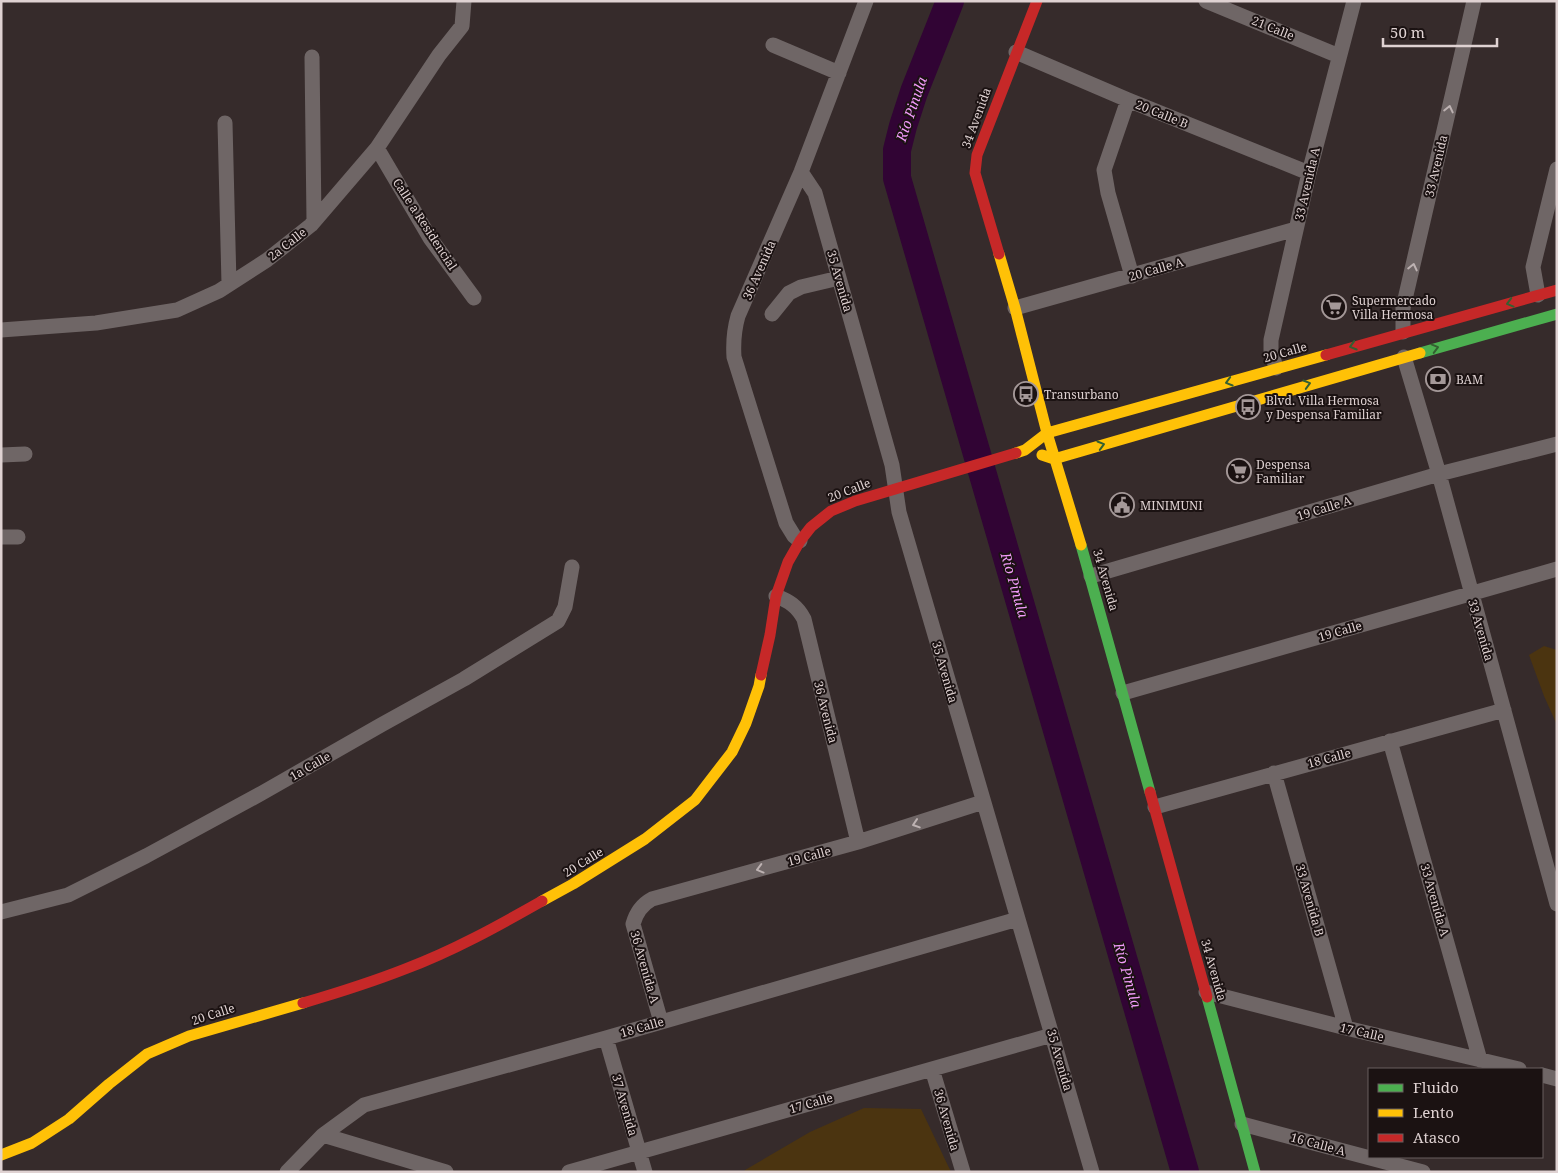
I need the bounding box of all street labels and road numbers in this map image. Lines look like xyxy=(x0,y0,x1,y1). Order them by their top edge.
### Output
street label: 21 Calle xyxy=(1249,12,1297,44)
street label: 34 Avenida xyxy=(957,85,995,151)
street label: 20 Calle B xyxy=(1133,96,1191,132)
street label: 33 Avenida xyxy=(1421,133,1451,199)
street label: 33 Avenida A xyxy=(1290,145,1324,222)
street label: Calle a Residencial xyxy=(389,175,461,273)
street label: 2a Calle xyxy=(264,224,310,264)
street label: 36 Avenida xyxy=(738,237,780,302)
street label: 35 Avenida xyxy=(823,248,857,314)
street label: 20 Calle A xyxy=(1127,253,1186,285)
street label: 20 Calle xyxy=(1261,338,1309,366)
street label: 20 Calle xyxy=(825,474,873,506)
street label: 19 Calle A xyxy=(1295,492,1354,524)
street label: 34 Avenida xyxy=(1089,547,1123,613)
street label: 33 Avenida xyxy=(1464,597,1498,663)
street label: 19 Calle xyxy=(1316,617,1364,645)
street label: 35 Avenida xyxy=(928,639,962,705)
street label: 36 Avenida xyxy=(810,679,842,745)
street label: 18 Calle xyxy=(1305,744,1353,772)
street label: 1a Calle xyxy=(286,747,334,785)
street label: 19 Calle xyxy=(785,842,833,870)
street label: 20 Calle xyxy=(560,843,606,881)
street label: 33 Avenida B xyxy=(1292,862,1328,938)
street label: 33 Avenida A xyxy=(1417,862,1454,939)
street label: 36 Avenida A xyxy=(627,929,664,1006)
street label: 34 Avenida xyxy=(1197,937,1231,1003)
street label: 20 Calle xyxy=(189,999,237,1029)
street label: 18 Calle xyxy=(618,1013,666,1041)
street label: 17 Calle xyxy=(1338,1019,1386,1045)
street label: 35 Avenida xyxy=(1043,1027,1077,1093)
street label: 37 Avenida xyxy=(608,1072,642,1138)
street label: 36 Avenida xyxy=(930,1087,964,1153)
street label: 17 Calle xyxy=(787,1089,835,1117)
street label: 16 Calle A xyxy=(1289,1129,1348,1160)

